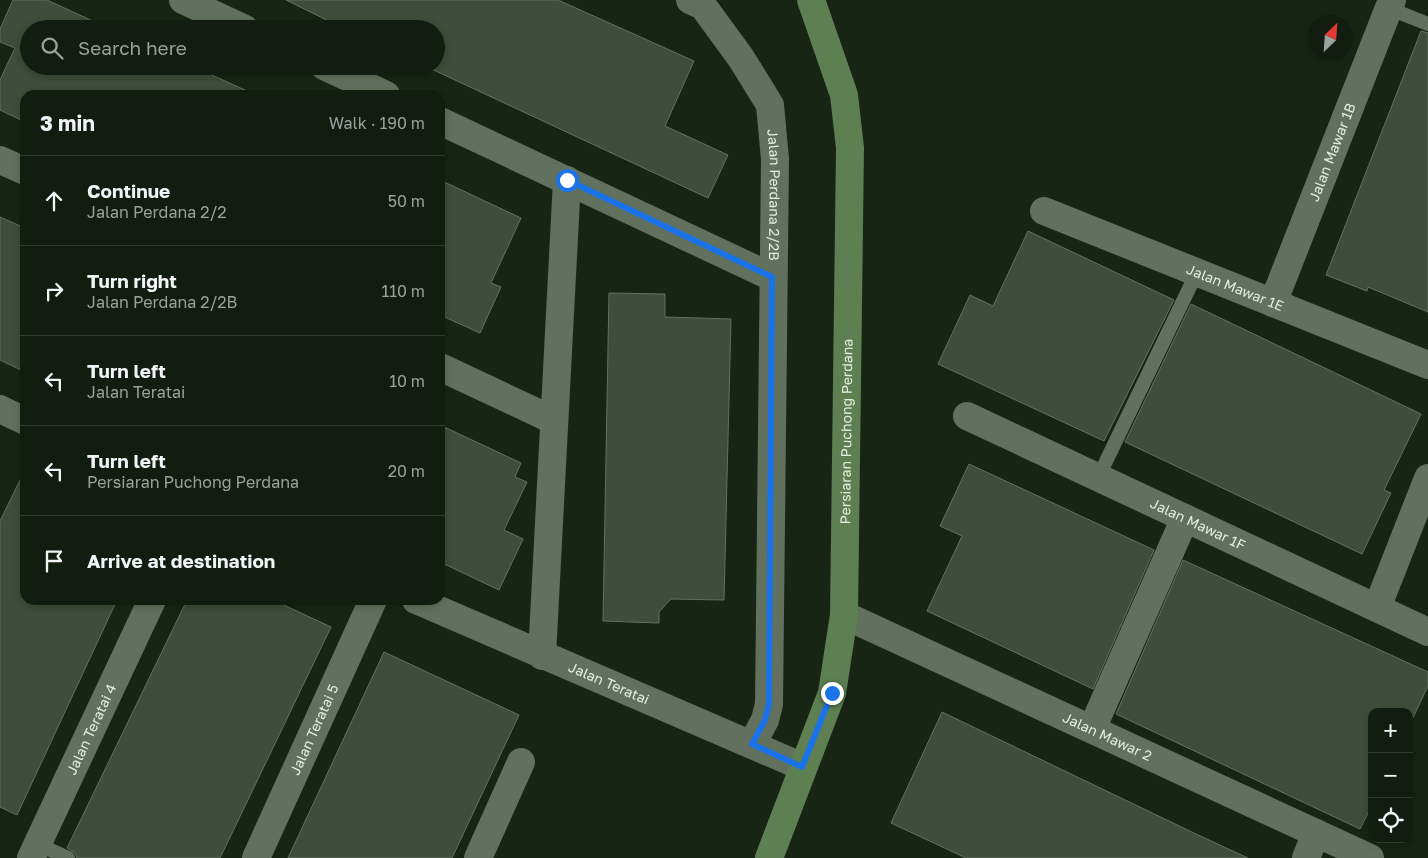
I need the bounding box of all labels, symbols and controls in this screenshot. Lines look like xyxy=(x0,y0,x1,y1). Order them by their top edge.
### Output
north arrow xyxy=(1308,15,1353,60)
search box xyxy=(20,20,445,75)
icon: search xyxy=(38,34,66,62)
text: Search here xyxy=(78,36,187,59)
street label: Jalan Mawar 1B xyxy=(1305,100,1359,204)
text: 3 min xyxy=(40,110,95,136)
text: Walk · 190 m xyxy=(329,113,425,133)
street label: Jalan Perdana 2/2B xyxy=(764,128,784,261)
route start xyxy=(556,169,579,192)
text: Continue xyxy=(87,179,170,202)
icon: ahead xyxy=(40,187,68,215)
text: 50 m xyxy=(388,191,425,211)
text: Jalan Perdana 2/2 xyxy=(87,202,227,222)
street label: Jalan Mawar 1E xyxy=(1184,260,1287,314)
text: Turn right xyxy=(87,269,177,292)
icon: right xyxy=(40,277,68,305)
text: 110 m xyxy=(381,281,425,301)
text: Jalan Perdana 2/2B xyxy=(87,292,237,312)
street label: Persiaran Puchong Perdana xyxy=(836,339,856,525)
text: Turn left xyxy=(87,359,166,382)
icon: left xyxy=(40,367,68,395)
text: 10 m xyxy=(389,371,425,391)
text: Jalan Teratai xyxy=(87,382,185,402)
text: Turn left xyxy=(87,449,166,472)
icon: left xyxy=(40,457,68,485)
text: 20 m xyxy=(388,461,425,481)
text: Persiaran Puchong Perdana xyxy=(87,472,299,492)
street label: Jalan Mawar 1F xyxy=(1148,494,1248,553)
icon: arrive xyxy=(40,547,68,575)
text: Arrive at destination xyxy=(87,549,275,572)
street label: Jalan Teratai xyxy=(566,658,652,708)
street label: Jalan Teratai 4 xyxy=(62,681,119,777)
street label: Jalan Teratai 5 xyxy=(286,681,342,777)
route end xyxy=(821,682,844,705)
street label: Jalan Mawar 2 xyxy=(1060,708,1155,764)
map controls xyxy=(1368,708,1413,843)
button: + xyxy=(1368,708,1413,753)
button: − xyxy=(1368,753,1413,798)
button: locate xyxy=(1368,798,1413,843)

